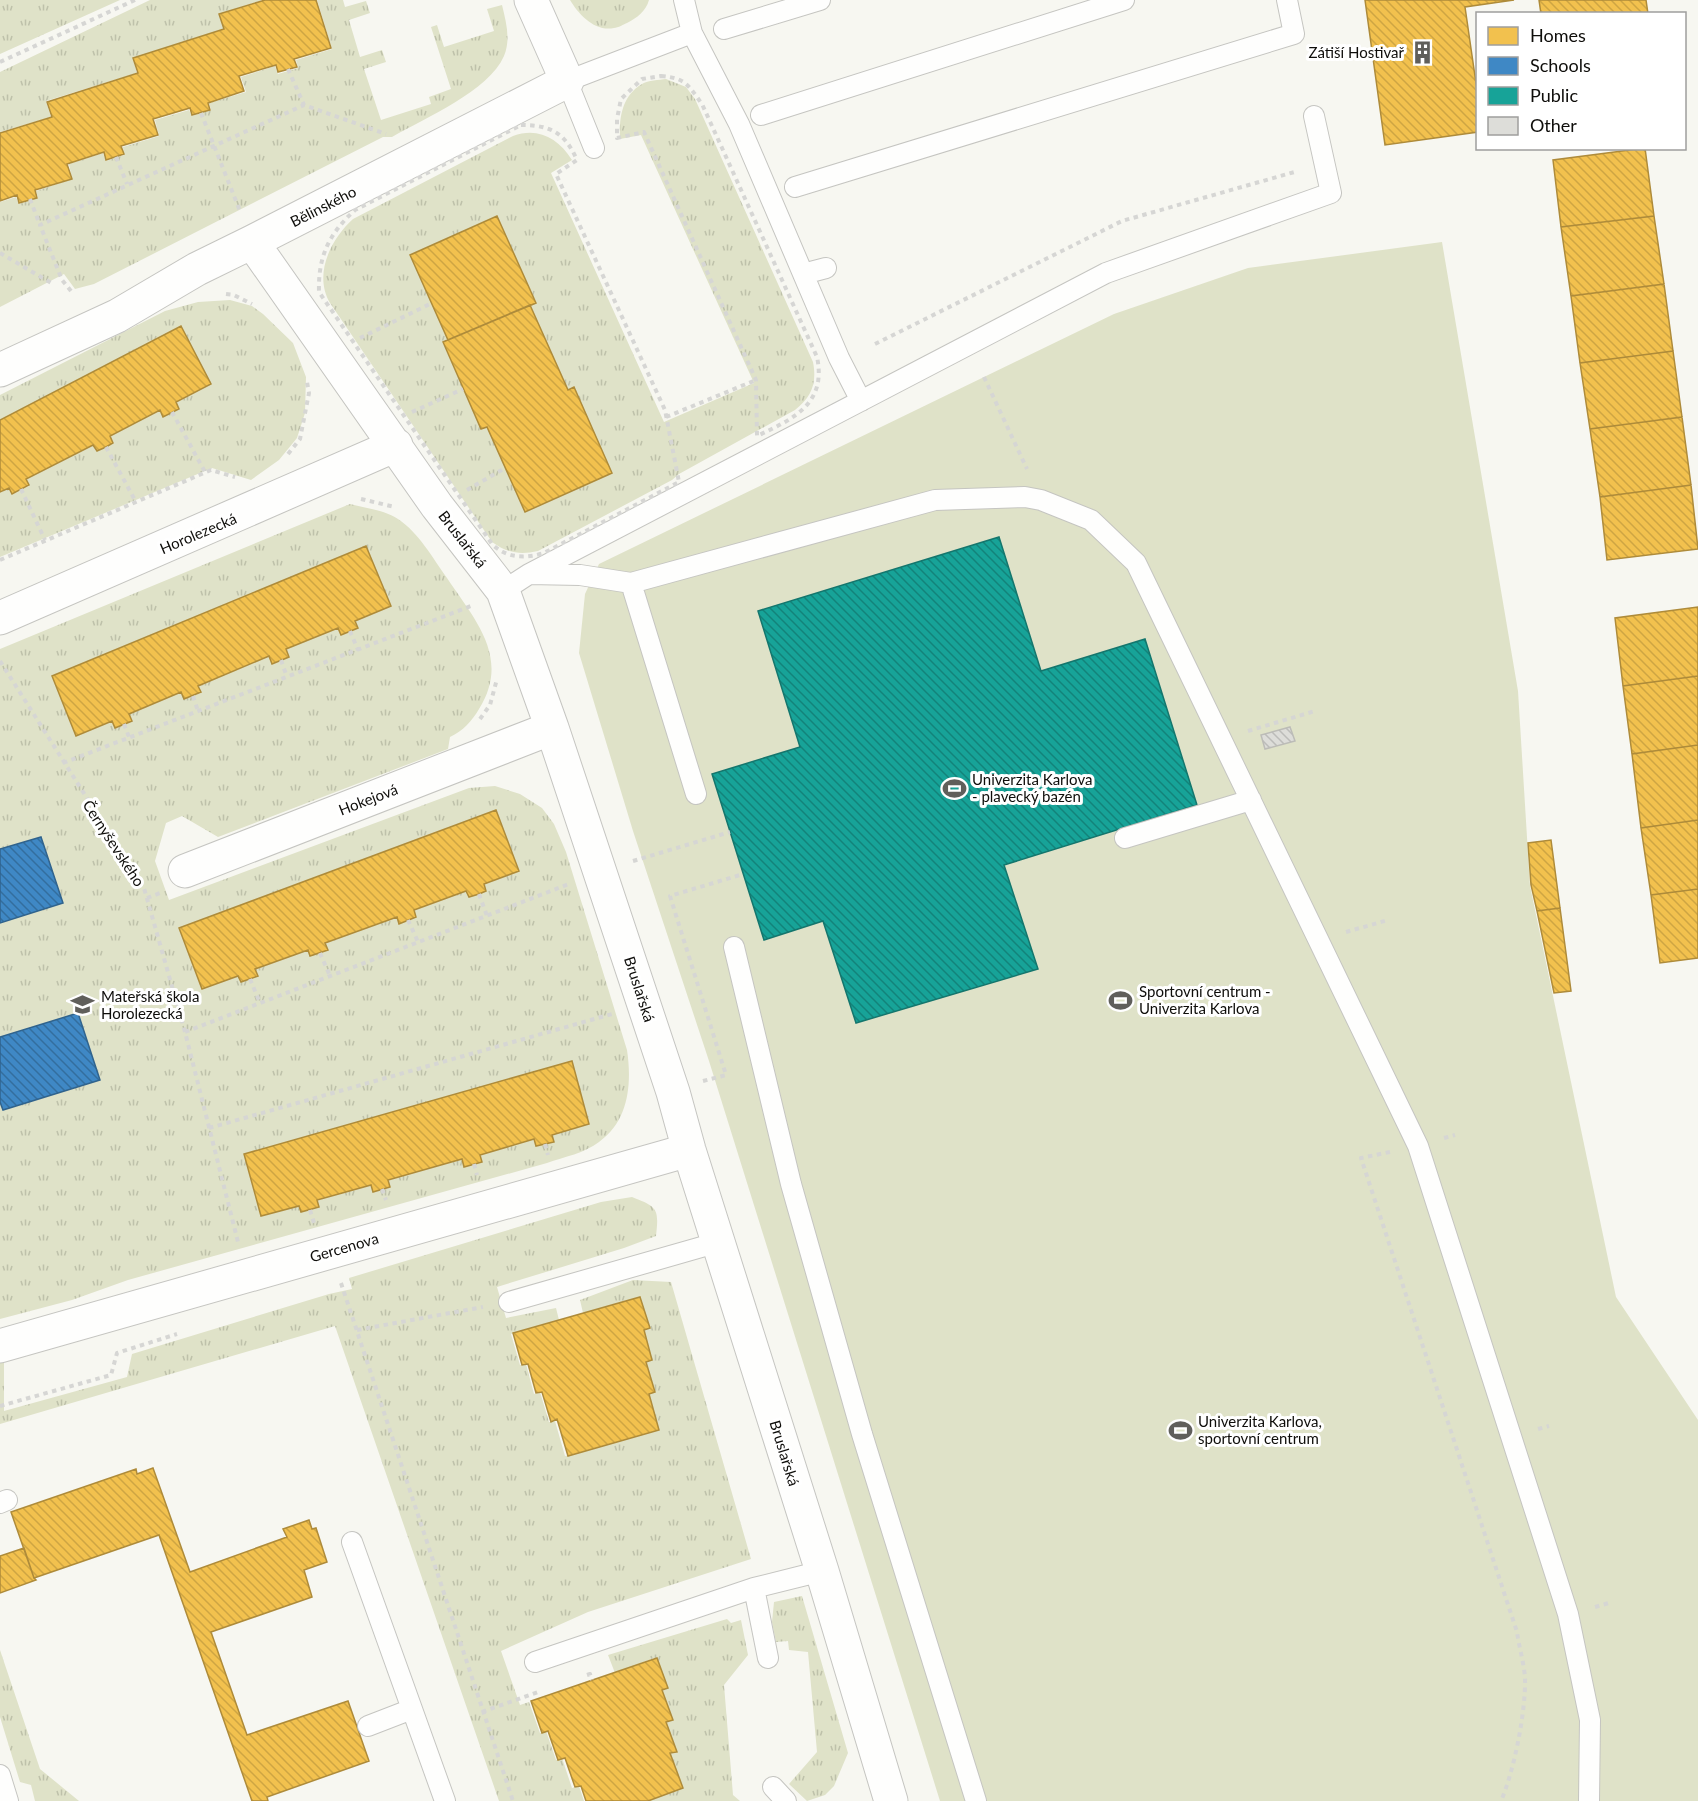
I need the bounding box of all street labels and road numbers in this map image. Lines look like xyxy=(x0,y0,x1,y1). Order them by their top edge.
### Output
street label: Bělinského xyxy=(287,182,359,230)
street label: Bruslařská xyxy=(435,507,491,571)
street label: Horolezecká xyxy=(157,509,239,557)
street label: Hokejová xyxy=(336,780,400,818)
street label: Černyševského xyxy=(79,796,149,890)
street label: Bruslařská xyxy=(621,954,659,1024)
street label: Gercenova xyxy=(308,1229,380,1265)
street label: Bruslařská xyxy=(766,1418,804,1488)

